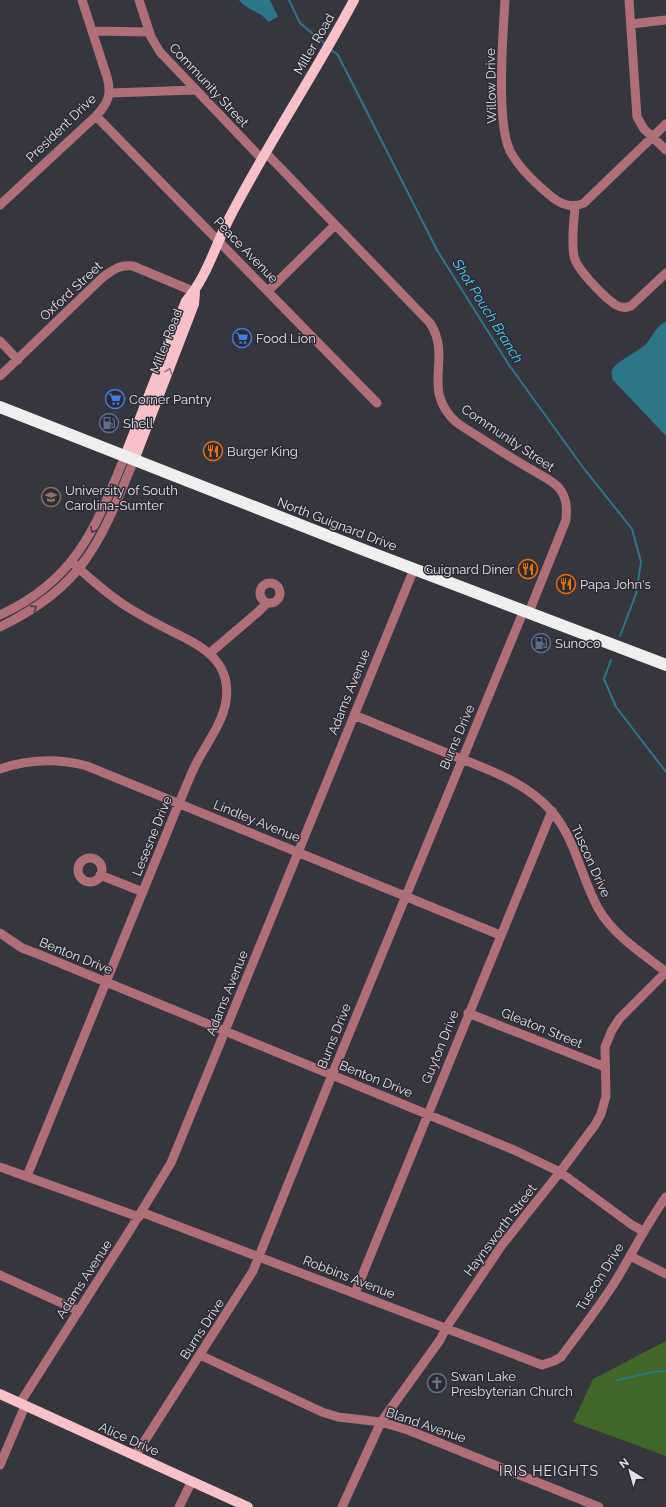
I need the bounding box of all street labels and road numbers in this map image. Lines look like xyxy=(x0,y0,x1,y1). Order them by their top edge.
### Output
street label: Miller Road xyxy=(291,11,337,77)
street label: Community Street xyxy=(166,40,252,130)
street label: Willow Drive xyxy=(483,48,499,124)
street label: President Drive xyxy=(23,91,99,165)
street label: Peace Avenue xyxy=(211,214,281,286)
street label: Oxford Street xyxy=(37,258,106,324)
street label: Miller Road xyxy=(147,307,185,375)
street label: Community Street xyxy=(459,401,558,475)
street label: North Guignard Drive xyxy=(275,494,399,554)
street label: Adams Avenue xyxy=(325,647,373,737)
street label: Burns Drive xyxy=(437,702,478,772)
street label: Lesesne Drive xyxy=(129,794,175,878)
street label: Lindley Avenue xyxy=(211,797,303,845)
street label: Tuscon Drive xyxy=(568,823,614,900)
street label: Benton Drive xyxy=(37,934,115,978)
street label: Adams Avenue xyxy=(203,948,251,1038)
street label: Burns Drive xyxy=(314,1001,354,1071)
street label: Gleaton Street xyxy=(499,1005,585,1051)
street label: Guyton Drive xyxy=(418,1008,462,1086)
street label: Benton Drive xyxy=(337,1057,415,1101)
street label: Haynsworth Street xyxy=(461,1181,540,1279)
street label: Adams Avenue xyxy=(53,1237,115,1321)
street label: Tuscon Drive xyxy=(573,1240,627,1314)
street label: Robbins Avenue xyxy=(301,1253,397,1302)
street label: Burns Drive xyxy=(177,1296,227,1362)
street label: Bland Avenue xyxy=(384,1404,468,1446)
street label: Alice Drive xyxy=(97,1419,162,1459)

